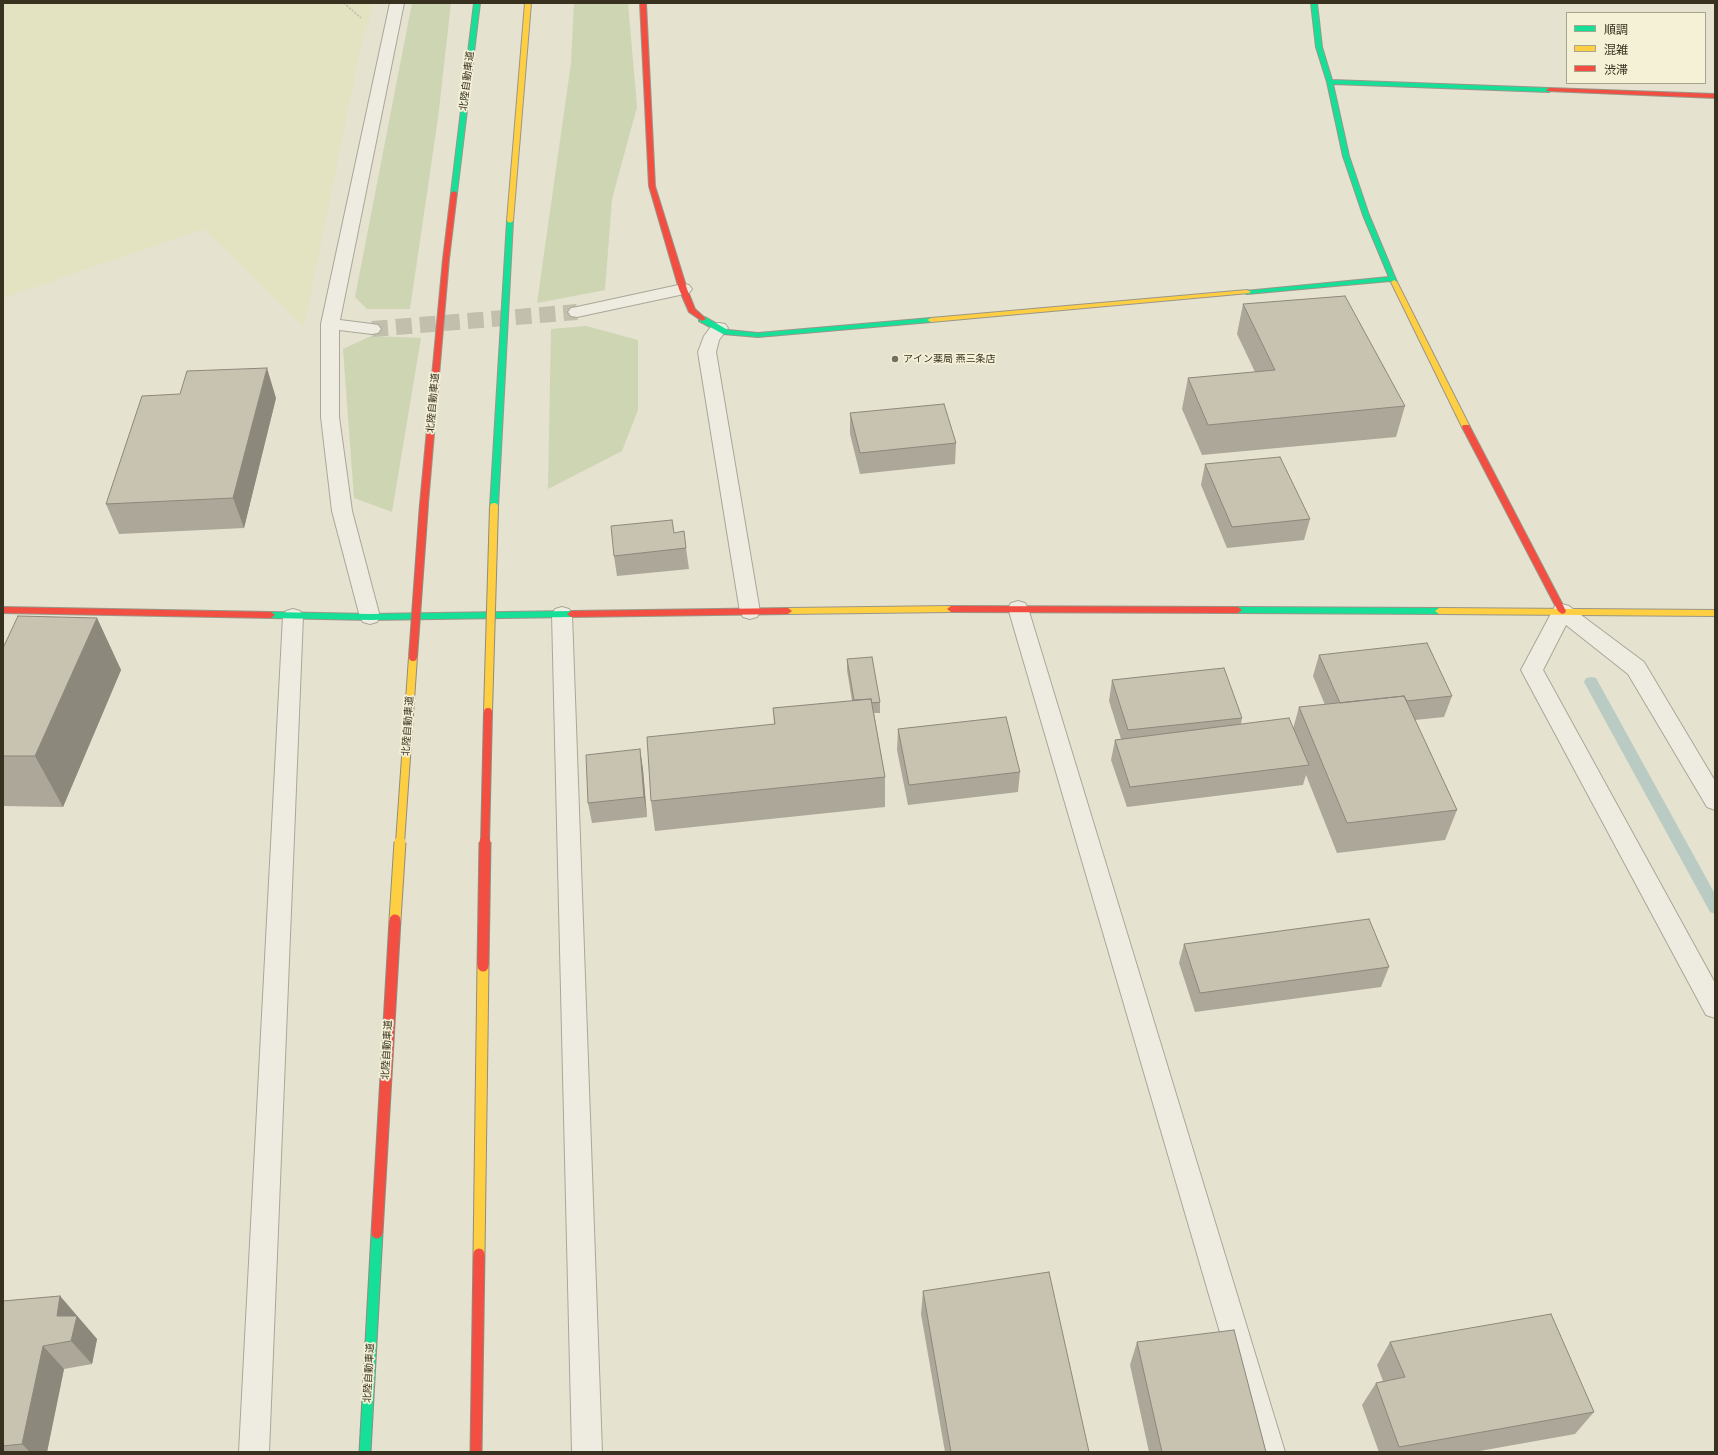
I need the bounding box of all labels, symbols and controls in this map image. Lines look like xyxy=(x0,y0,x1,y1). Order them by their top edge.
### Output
legend xyxy=(1566,12,1706,84)
text: 順調 xyxy=(1604,23,1628,37)
text: 混雑 xyxy=(1604,43,1628,57)
street label: 北陸自動車道 xyxy=(457,50,477,112)
text: 渋滞 xyxy=(1604,63,1628,77)
place label: アイン薬局 燕三条店 xyxy=(903,353,996,365)
marker: アイン薬局 燕三条店 xyxy=(890,354,900,364)
street label: 北陸自動車道 xyxy=(424,373,442,433)
street label: 北陸自動車道 xyxy=(400,696,416,756)
street label: 北陸自動車道 xyxy=(379,1020,395,1080)
street label: 北陸自動車道 xyxy=(361,1343,377,1403)

